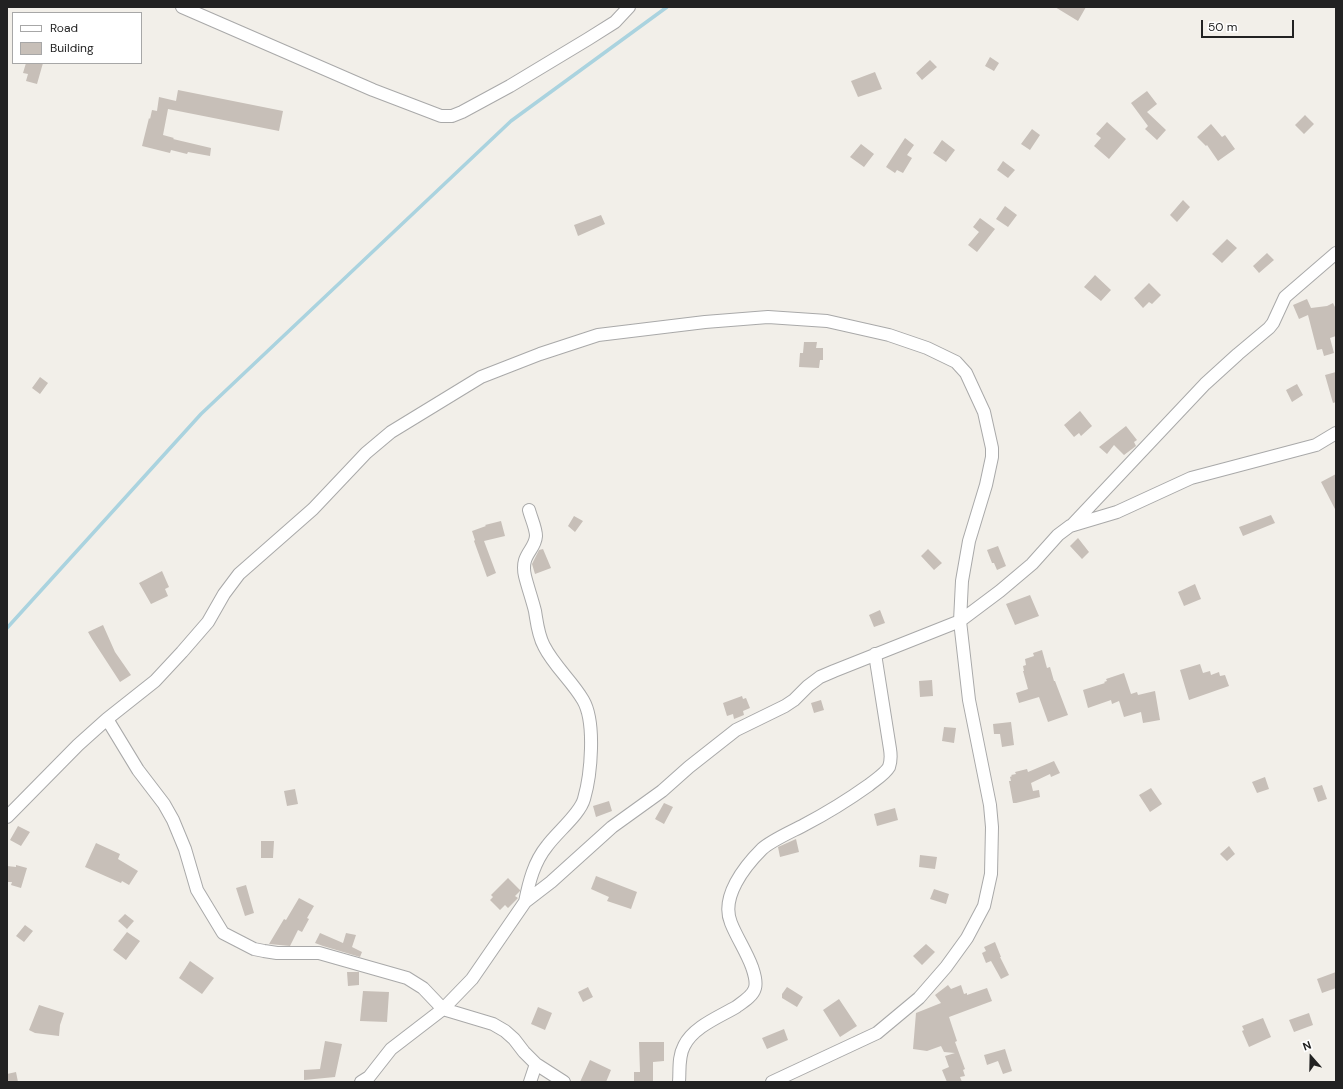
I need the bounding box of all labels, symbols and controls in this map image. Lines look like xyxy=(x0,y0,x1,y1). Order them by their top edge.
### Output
legend xyxy=(12,12,142,64)
scale bar xyxy=(1203,12,1296,38)
text: 50 m xyxy=(1208,19,1237,35)
text: Road xyxy=(50,20,78,36)
text: Building xyxy=(50,40,94,56)
north arrow xyxy=(1291,1037,1331,1077)
text: N xyxy=(1301,1038,1313,1054)

